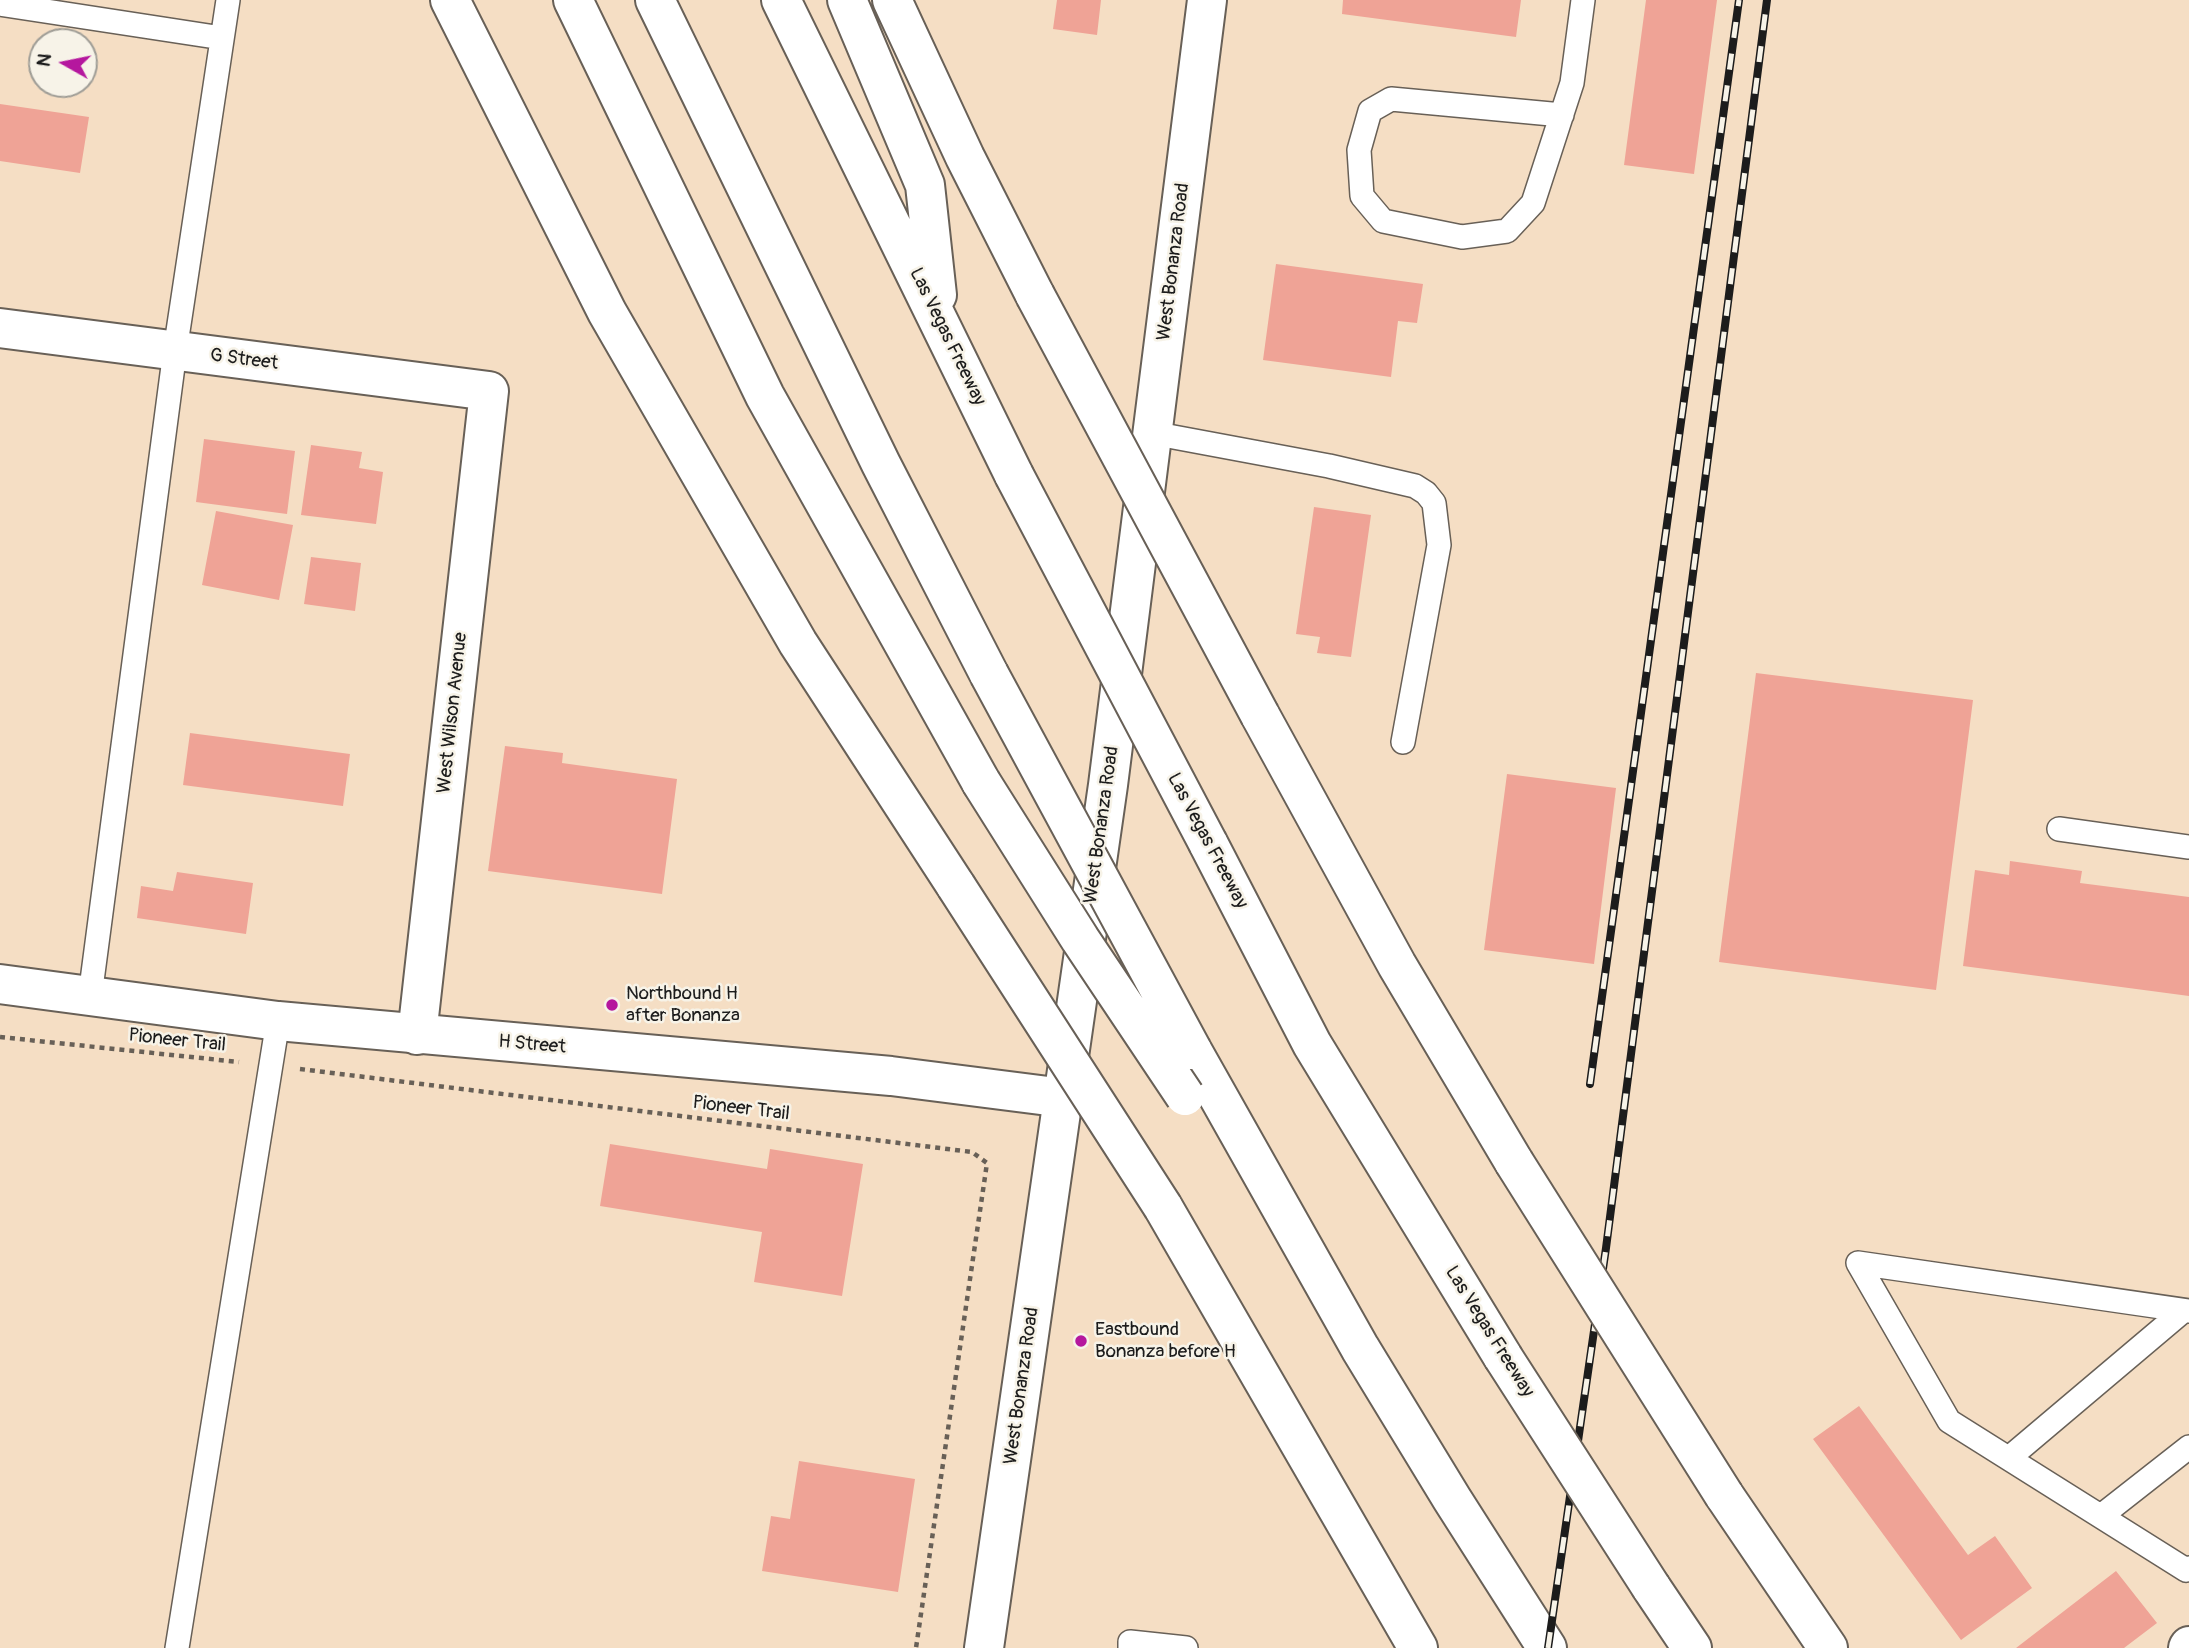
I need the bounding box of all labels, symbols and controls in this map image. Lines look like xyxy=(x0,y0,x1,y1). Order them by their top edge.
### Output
north arrow xyxy=(28,28,98,98)
text: N xyxy=(31,52,57,68)
street label: West Bonanza Road xyxy=(1153,182,1195,342)
street label: Las Vegas Freeway xyxy=(904,264,990,410)
street label: G Street xyxy=(209,345,279,375)
street label: West Wilson Avenue xyxy=(433,631,473,795)
street label: West Bonanza Road xyxy=(1080,745,1124,905)
street label: Las Vegas Freeway xyxy=(1162,769,1252,913)
place label: Northbound H after Bonanza xyxy=(626,983,740,1027)
marker: Northbound H after Bonanza xyxy=(604,997,620,1013)
street label: Pioneer Trail xyxy=(127,1025,227,1057)
street label: H Street xyxy=(497,1031,567,1059)
street label: Pioneer Trail xyxy=(691,1092,791,1126)
street label: Las Vegas Freeway xyxy=(1440,1262,1538,1402)
street label: West Bonanza Road xyxy=(1000,1306,1044,1466)
place label: Eastbound Bonanza before H xyxy=(1095,1319,1236,1363)
marker: Eastbound Bonanza before H xyxy=(1073,1333,1089,1349)

